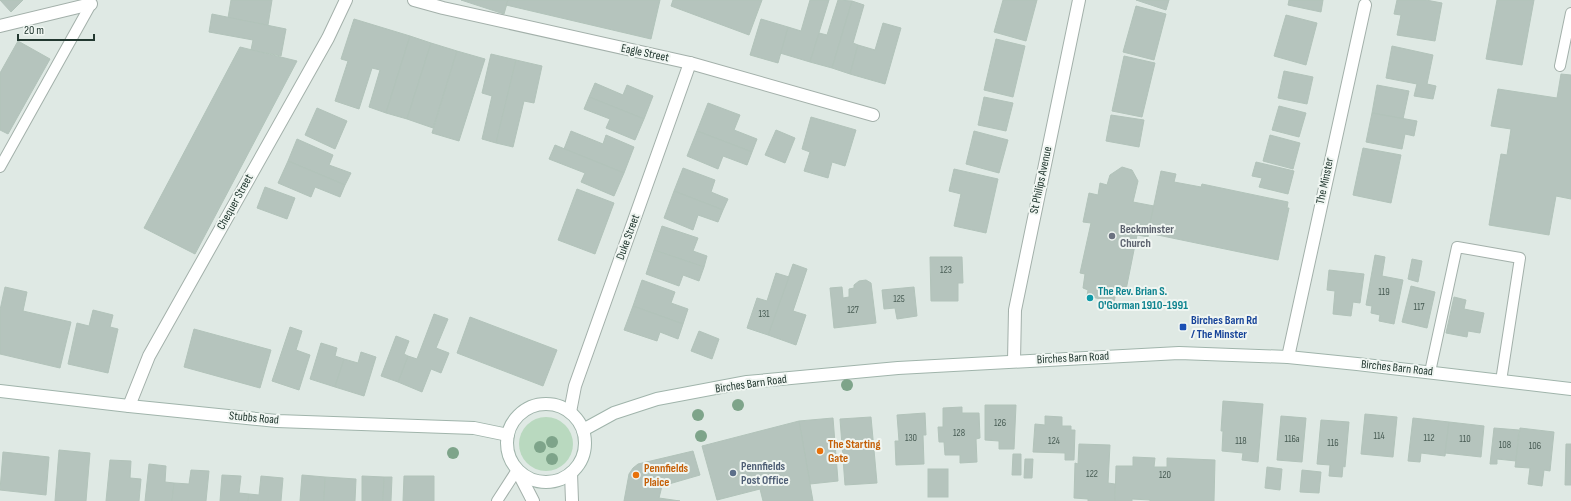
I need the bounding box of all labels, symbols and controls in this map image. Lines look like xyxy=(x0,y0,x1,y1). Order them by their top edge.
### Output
scale bar xyxy=(18,16,94,42)
text: 20 m xyxy=(24,23,44,38)
street label: Eagle Street xyxy=(620,41,671,65)
street label: St Philips Avenue xyxy=(1027,145,1055,215)
street label: The Minster xyxy=(1313,156,1337,206)
street label: Chequer Street xyxy=(214,171,257,232)
street label: Duke Street xyxy=(613,212,643,262)
place label: Beckminster Church xyxy=(1120,222,1174,251)
marker: Beckminster Church xyxy=(1107,231,1117,241)
house number: 123 xyxy=(940,264,952,276)
place label: The Rev. Brian S. O'Gorman 1910-1991 xyxy=(1098,284,1188,313)
house number: 119 xyxy=(1378,286,1390,298)
house number: 125 xyxy=(893,293,905,305)
marker: The Rev. Brian S. O'Gorman 1910-1991 xyxy=(1085,293,1095,303)
house number: 117 xyxy=(1414,301,1424,313)
house number: 127 xyxy=(847,304,859,316)
house number: 131 xyxy=(758,308,770,320)
place label: Birches Barn Rd / The Minster xyxy=(1191,313,1257,342)
marker: Birches Barn Rd / The Minster xyxy=(1178,322,1188,332)
street label: Birches Barn Road xyxy=(1037,349,1109,367)
street label: Birches Barn Road xyxy=(1360,357,1434,379)
street label: Birches Barn Road xyxy=(714,372,788,396)
street label: Stubbs Road xyxy=(228,408,280,428)
house number: 126 xyxy=(994,417,1006,429)
house number: 128 xyxy=(953,427,965,439)
house number: 114 xyxy=(1373,430,1385,442)
house number: 130 xyxy=(905,432,917,444)
house number: 112 xyxy=(1423,432,1435,444)
house number: 116a xyxy=(1284,433,1300,445)
house number: 110 xyxy=(1459,433,1471,445)
house number: 124 xyxy=(1048,435,1060,447)
house number: 118 xyxy=(1235,435,1247,447)
place label: The Starting Gate xyxy=(828,437,880,466)
house number: 116 xyxy=(1327,437,1339,449)
house number: 108 xyxy=(1499,439,1511,451)
house number: 106 xyxy=(1529,440,1541,452)
marker: The Starting Gate xyxy=(815,446,825,456)
place label: Pennfields Post Office xyxy=(741,459,789,488)
place label: Pennfields Plaice xyxy=(644,461,689,490)
marker: Pennfields Post Office xyxy=(728,468,738,478)
house number: 122 xyxy=(1086,468,1098,480)
house number: 120 xyxy=(1159,469,1171,481)
marker: Pennfields Plaice xyxy=(631,470,641,480)

